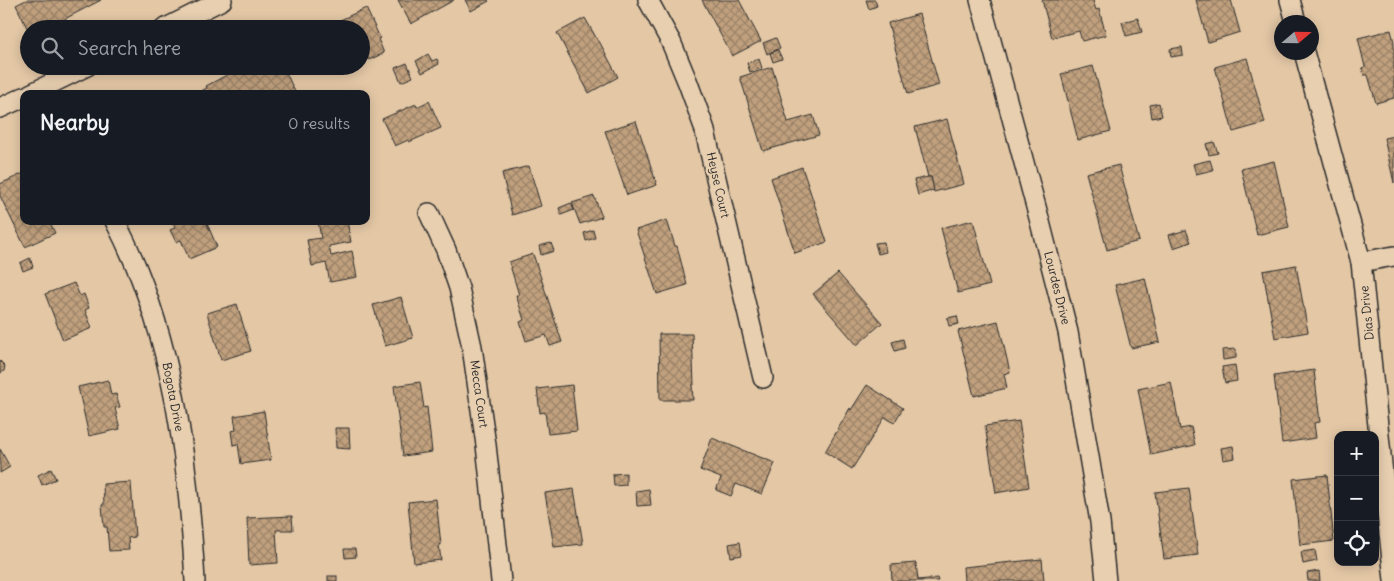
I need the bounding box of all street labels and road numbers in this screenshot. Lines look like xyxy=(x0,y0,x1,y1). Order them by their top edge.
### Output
street label: Heyse Court xyxy=(704,151,733,219)
street label: Lourdes Drive xyxy=(1041,250,1074,326)
street label: Dias Drive xyxy=(1356,285,1377,341)
street label: Mecca Court xyxy=(467,359,492,429)
street label: Bogota Drive xyxy=(159,361,188,433)

